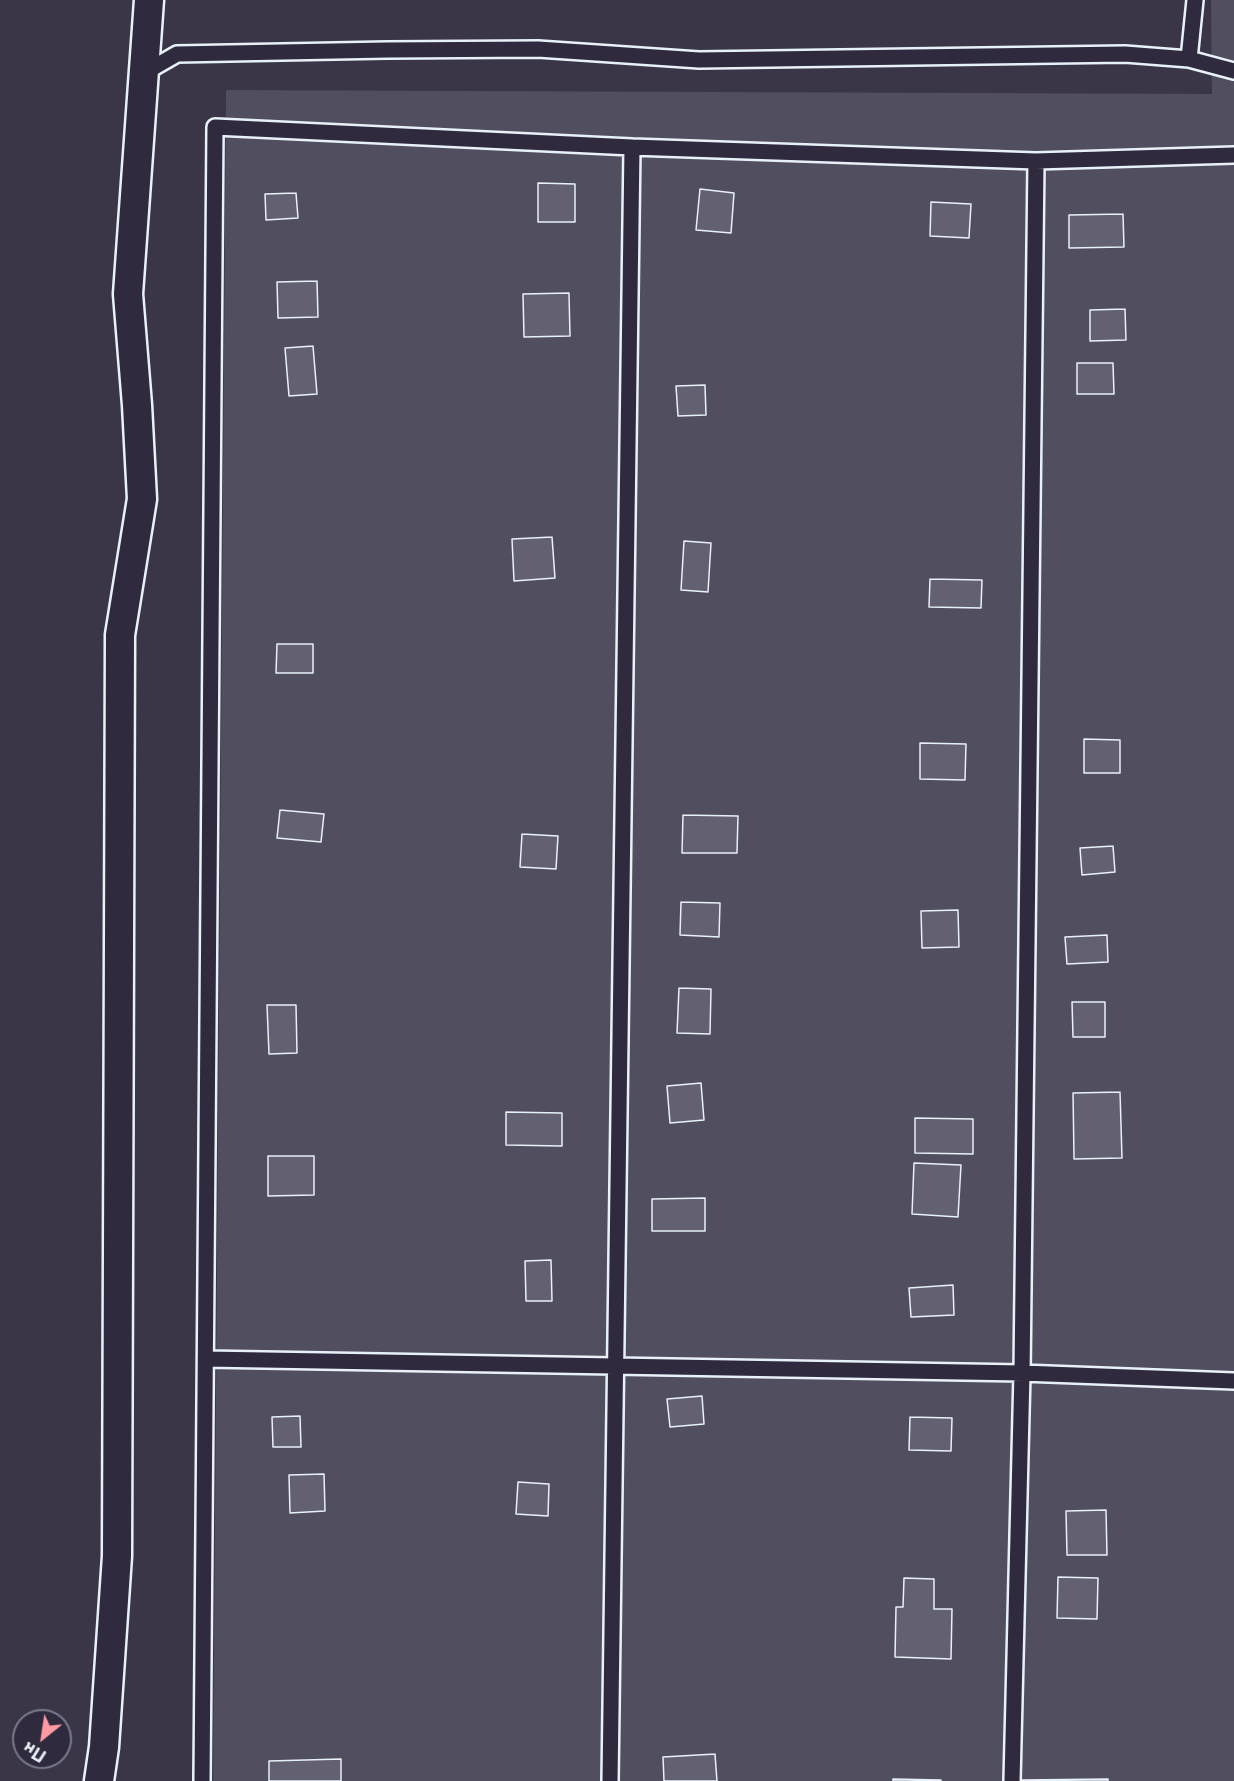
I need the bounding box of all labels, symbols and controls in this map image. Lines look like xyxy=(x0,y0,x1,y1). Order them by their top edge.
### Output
north arrow xyxy=(12,1709,72,1769)
text: Пн xyxy=(18,1737,50,1769)

